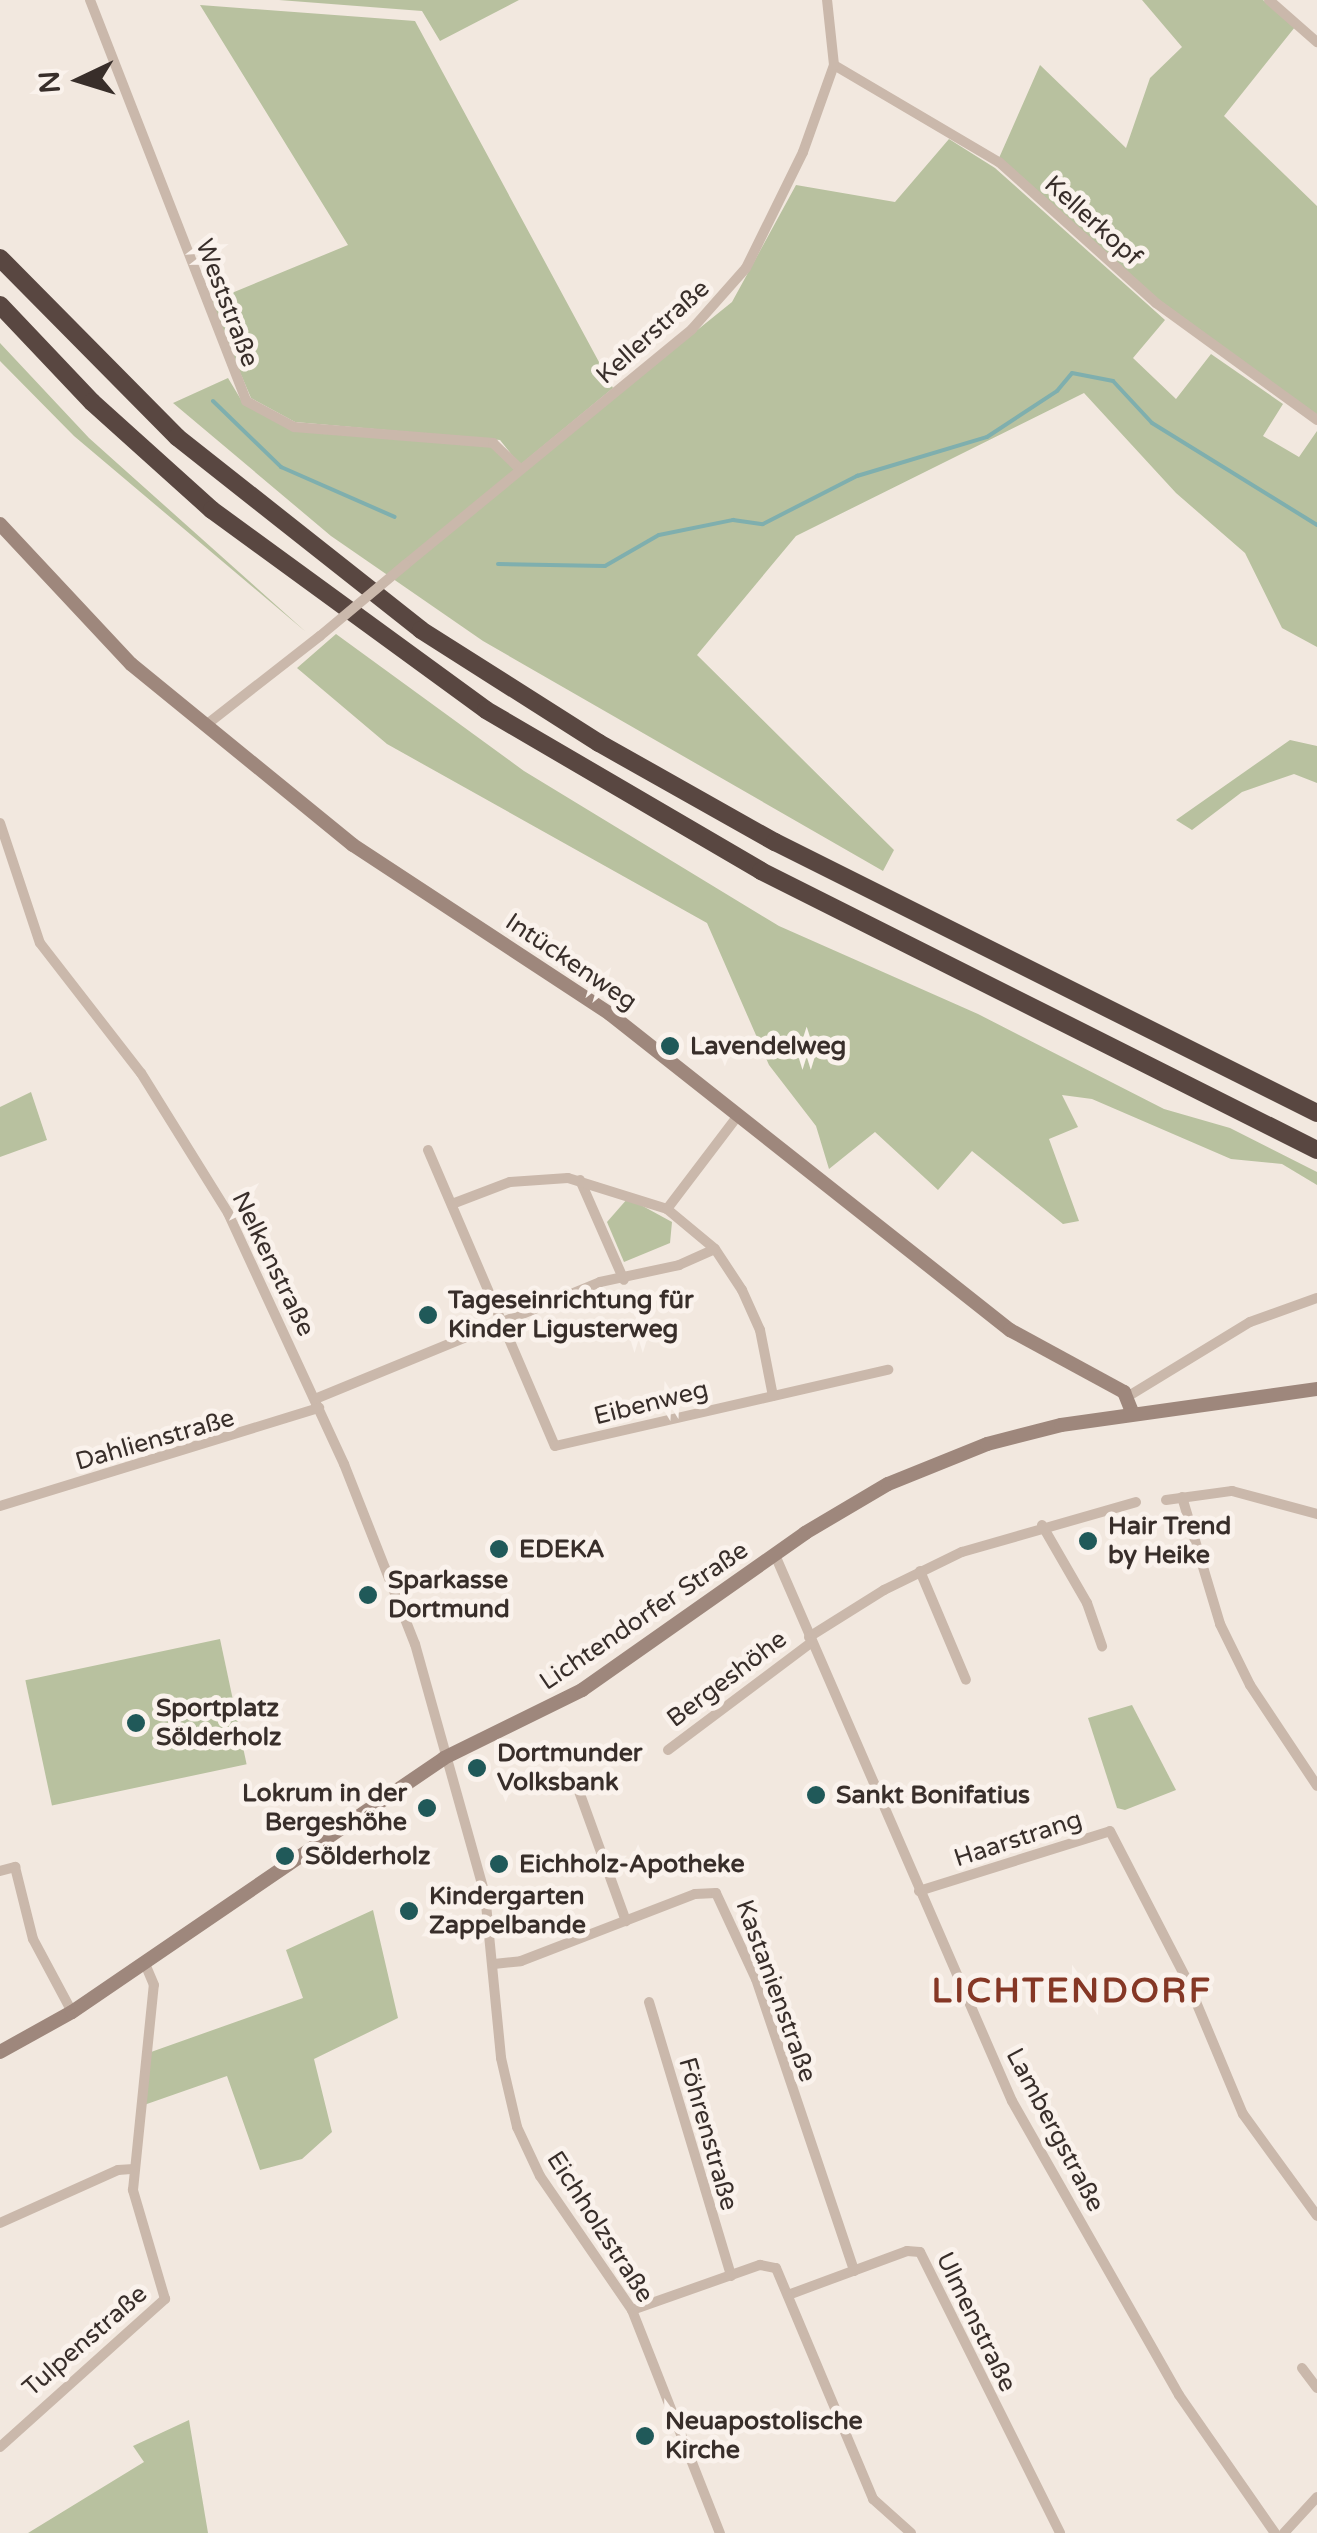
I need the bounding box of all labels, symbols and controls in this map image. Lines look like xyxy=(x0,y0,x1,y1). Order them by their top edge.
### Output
north arrow xyxy=(30,30,130,130)
text: N xyxy=(32,70,68,95)
street label: Kellerkopf xyxy=(1038,169,1148,273)
street label: Weststraße xyxy=(189,235,265,371)
street label: Kellerstraße xyxy=(590,274,716,390)
street label: Intückenweg xyxy=(500,907,642,1017)
place label: Lavendelweg xyxy=(690,1031,846,1061)
marker: Lavendelweg xyxy=(659,1035,681,1057)
street label: Nelkenstraße xyxy=(225,1187,321,1341)
place label: Tageseinrichtung für Kinder Ligusterweg xyxy=(448,1286,693,1345)
marker: Tageseinrichtung für Kinder Ligusterweg xyxy=(417,1304,439,1326)
street label: Eibenweg xyxy=(591,1374,711,1432)
street label: Dahlienstraße xyxy=(72,1403,238,1477)
place label: Hair Trend by Heike xyxy=(1108,1512,1231,1571)
marker: Hair Trend by Heike xyxy=(1077,1530,1099,1552)
place label: EDEKA xyxy=(519,1534,605,1564)
street label: Lichtendorfer Straße xyxy=(534,1535,754,1697)
marker: EDEKA xyxy=(488,1538,510,1560)
place label: Sparkasse Dortmund xyxy=(388,1566,510,1625)
marker: Sparkasse Dortmund xyxy=(357,1584,379,1606)
street label: Bergeshöhe xyxy=(661,1624,793,1734)
place label: Sportplatz Sölderholz xyxy=(156,1694,281,1753)
marker: Sportplatz Sölderholz xyxy=(125,1712,147,1734)
place label: Dortmunder Volksbank xyxy=(497,1739,642,1798)
marker: Dortmunder Volksbank xyxy=(466,1757,488,1779)
place label: Lokrum in der Bergeshöhe xyxy=(242,1779,407,1838)
place label: Sankt Bonifatius xyxy=(836,1780,1030,1810)
marker: Sankt Bonifatius xyxy=(805,1784,827,1806)
marker: Lokrum in der Bergeshöhe xyxy=(416,1797,438,1819)
street label: Haarstrang xyxy=(950,1804,1086,1874)
place label: Sölderholz xyxy=(305,1841,430,1871)
marker: Sölderholz xyxy=(274,1845,296,1867)
place label: Eichholz-Apotheke xyxy=(519,1849,745,1879)
marker: Eichholz-Apotheke xyxy=(488,1853,510,1875)
place label: Kindergarten Zappelbande xyxy=(429,1882,586,1941)
street label: Kastanienstraße xyxy=(729,1896,823,2086)
marker: Kindergarten Zappelbande xyxy=(398,1900,420,1922)
district label: LICHTENDORF xyxy=(931,1970,1213,2012)
street label: Lambergstraße xyxy=(999,2043,1111,2217)
street label: Föhrenstraße xyxy=(672,2054,744,2214)
street label: Eichholzstraße xyxy=(540,2146,660,2308)
street label: Ulmenstraße xyxy=(929,2247,1023,2397)
street label: Tulpenstraße xyxy=(17,2279,153,2403)
place label: Neuapostolische Kirche xyxy=(665,2407,863,2466)
marker: Neuapostolische Kirche xyxy=(634,2425,656,2447)

